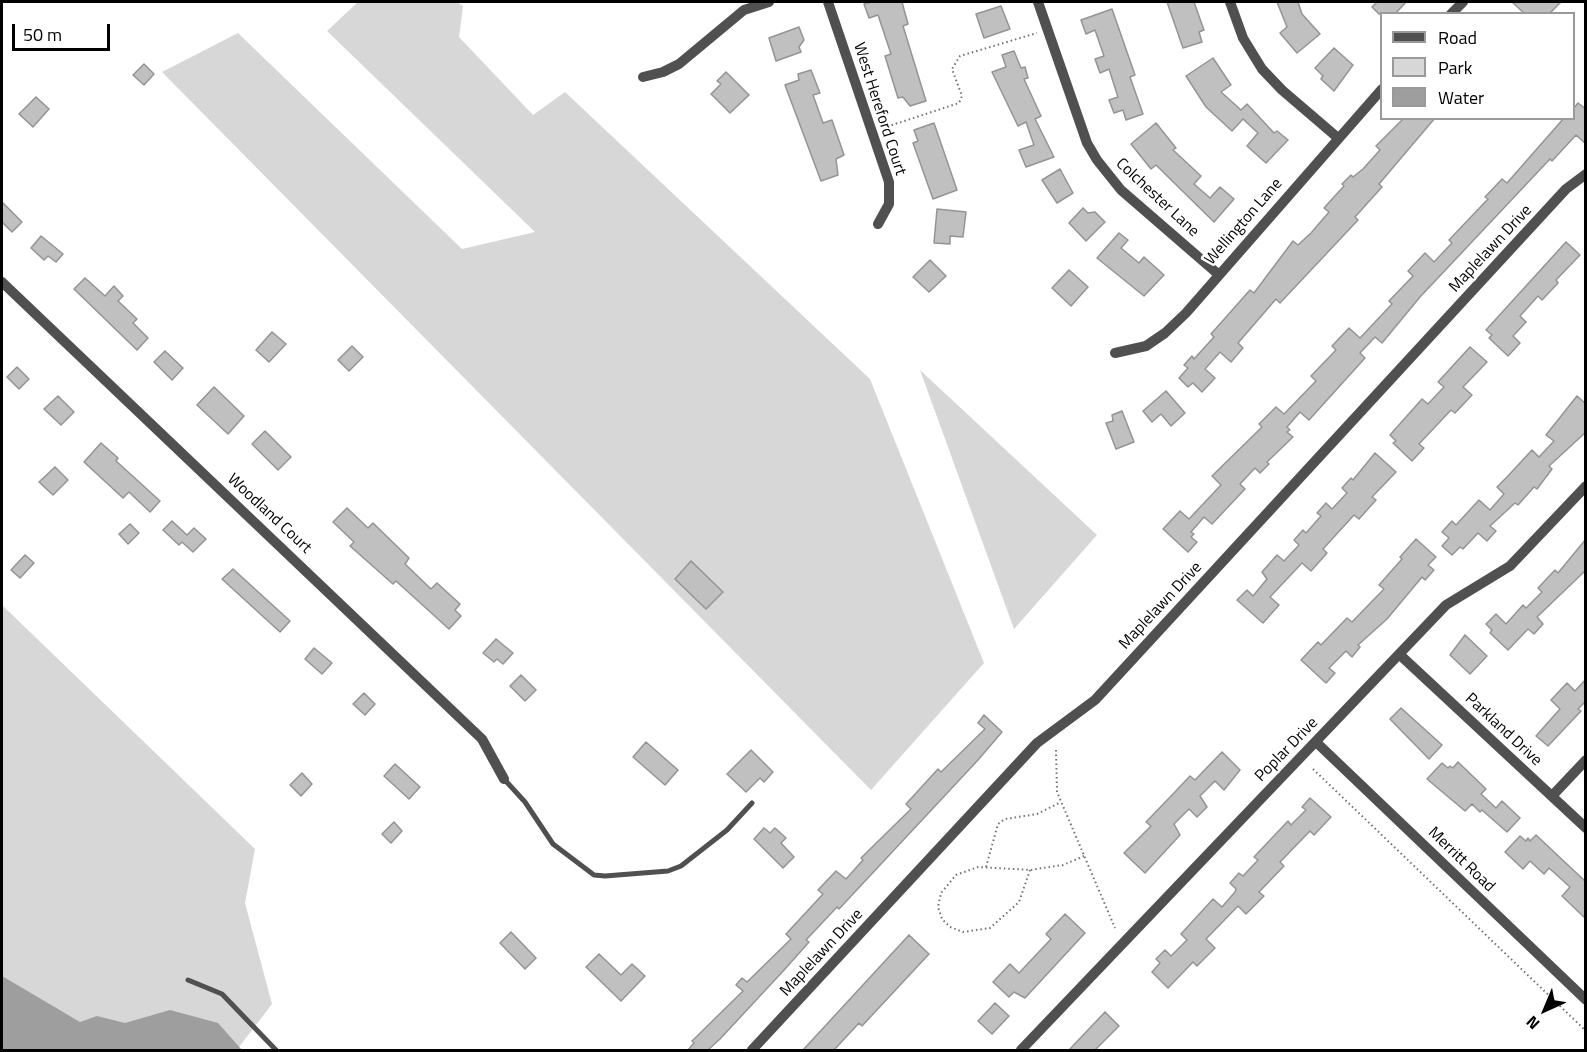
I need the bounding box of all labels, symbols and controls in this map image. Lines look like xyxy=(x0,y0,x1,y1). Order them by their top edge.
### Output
scale bar xyxy=(15,12,112,50)
legend xyxy=(1380,12,1575,120)
text: 50 m xyxy=(23,21,62,48)
text: Road xyxy=(1438,24,1477,51)
street label: West Hereford Court xyxy=(848,40,910,178)
text: Park xyxy=(1438,54,1472,81)
text: Water xyxy=(1438,84,1484,111)
street label: Colchester Lane xyxy=(1111,155,1203,241)
street label: Wellington Lane xyxy=(1201,175,1287,269)
street label: Maplelawn Drive xyxy=(1446,201,1536,297)
street label: Woodland Court xyxy=(223,470,315,558)
street label: Maplelawn Drive xyxy=(1116,558,1206,654)
street label: Parkland Drive xyxy=(1461,690,1545,770)
street label: Poplar Drive xyxy=(1252,714,1322,786)
street label: Merritt Road xyxy=(1424,823,1498,897)
street label: Maplelawn Drive xyxy=(777,905,867,1001)
north arrow xyxy=(1515,980,1575,1040)
text: N xyxy=(1520,1010,1545,1035)

